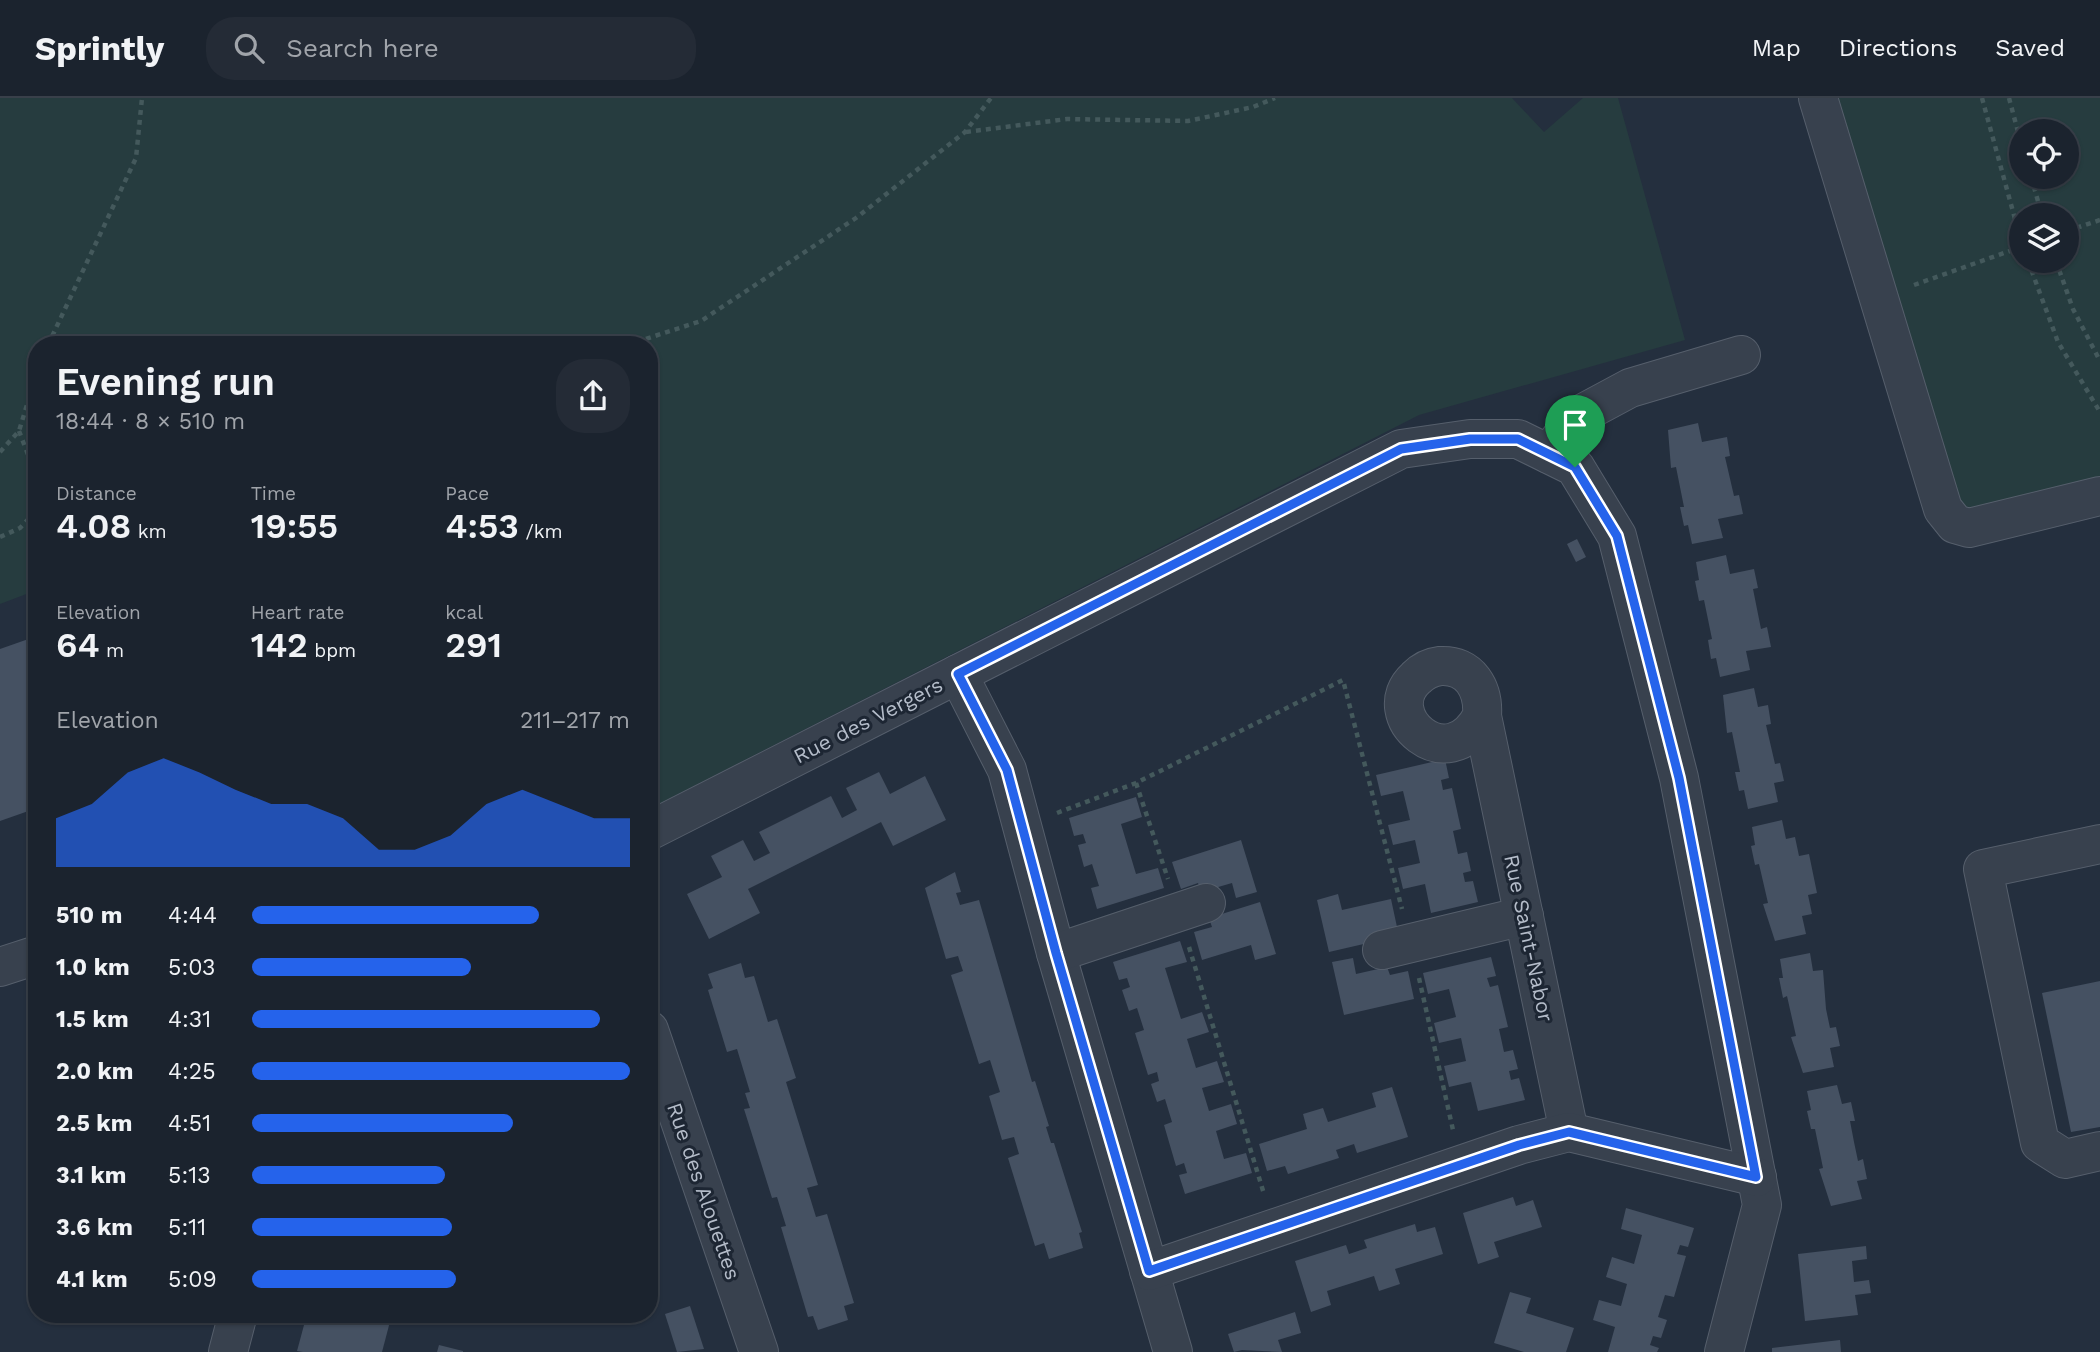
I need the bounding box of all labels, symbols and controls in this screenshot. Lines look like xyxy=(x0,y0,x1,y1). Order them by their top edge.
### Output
search box xyxy=(206,17,696,80)
text: Sprintly xyxy=(35,29,164,68)
icon: search xyxy=(230,29,268,67)
text: Search here xyxy=(286,33,439,63)
text: Map xyxy=(1752,34,1801,62)
text: Directions xyxy=(1839,34,1957,62)
text: Saved xyxy=(1995,34,2065,62)
map controls xyxy=(2009,119,2079,273)
button: locate xyxy=(2009,119,2079,189)
button: layers xyxy=(2009,203,2079,273)
button: share xyxy=(556,359,630,433)
text: Evening run xyxy=(56,360,275,404)
pin xyxy=(1545,395,1605,467)
icon: arrive xyxy=(1556,406,1594,444)
text: 18:44 · 8 × 510 m xyxy=(56,408,245,435)
text: Distance xyxy=(56,482,137,505)
text: Time xyxy=(251,482,296,505)
text: Pace xyxy=(445,482,489,505)
text: 4.08 xyxy=(56,505,131,547)
text: 19:55 xyxy=(251,505,338,547)
text: 4:53 xyxy=(445,505,519,547)
text: km xyxy=(131,520,167,543)
text: /km xyxy=(519,520,563,543)
text: Elevation xyxy=(56,601,141,624)
text: Heart rate xyxy=(251,601,345,624)
text: kcal xyxy=(445,601,483,624)
text: 64 xyxy=(56,624,100,666)
text: 142 xyxy=(251,624,308,666)
text: 291 xyxy=(445,624,502,666)
text: m xyxy=(100,639,124,662)
text: bpm xyxy=(308,639,356,662)
street label: Rue des Vergers xyxy=(789,672,947,768)
text: Elevation xyxy=(56,707,159,734)
text: 211–217 m xyxy=(520,707,630,734)
street label: Rue Saint-Nabor xyxy=(1499,852,1559,1024)
text: 510 m xyxy=(56,902,122,929)
text: 4:44 xyxy=(168,902,217,929)
text: 1.0 km xyxy=(56,954,130,981)
text: 5:03 xyxy=(168,954,215,981)
text: 1.5 km xyxy=(56,1006,129,1033)
text: 4:31 xyxy=(168,1006,211,1033)
text: 2.0 km xyxy=(56,1058,134,1085)
text: 4:25 xyxy=(168,1058,216,1085)
street label: Rue des Alouettes xyxy=(662,1099,746,1283)
text: 2.5 km xyxy=(56,1110,132,1137)
text: 4:51 xyxy=(168,1110,211,1137)
text: 3.1 km xyxy=(56,1162,126,1189)
text: 5:13 xyxy=(168,1162,211,1189)
text: 3.6 km xyxy=(56,1214,133,1241)
text: 5:11 xyxy=(168,1214,206,1241)
text: 4.1 km xyxy=(56,1266,128,1293)
text: 5:09 xyxy=(168,1266,217,1293)

